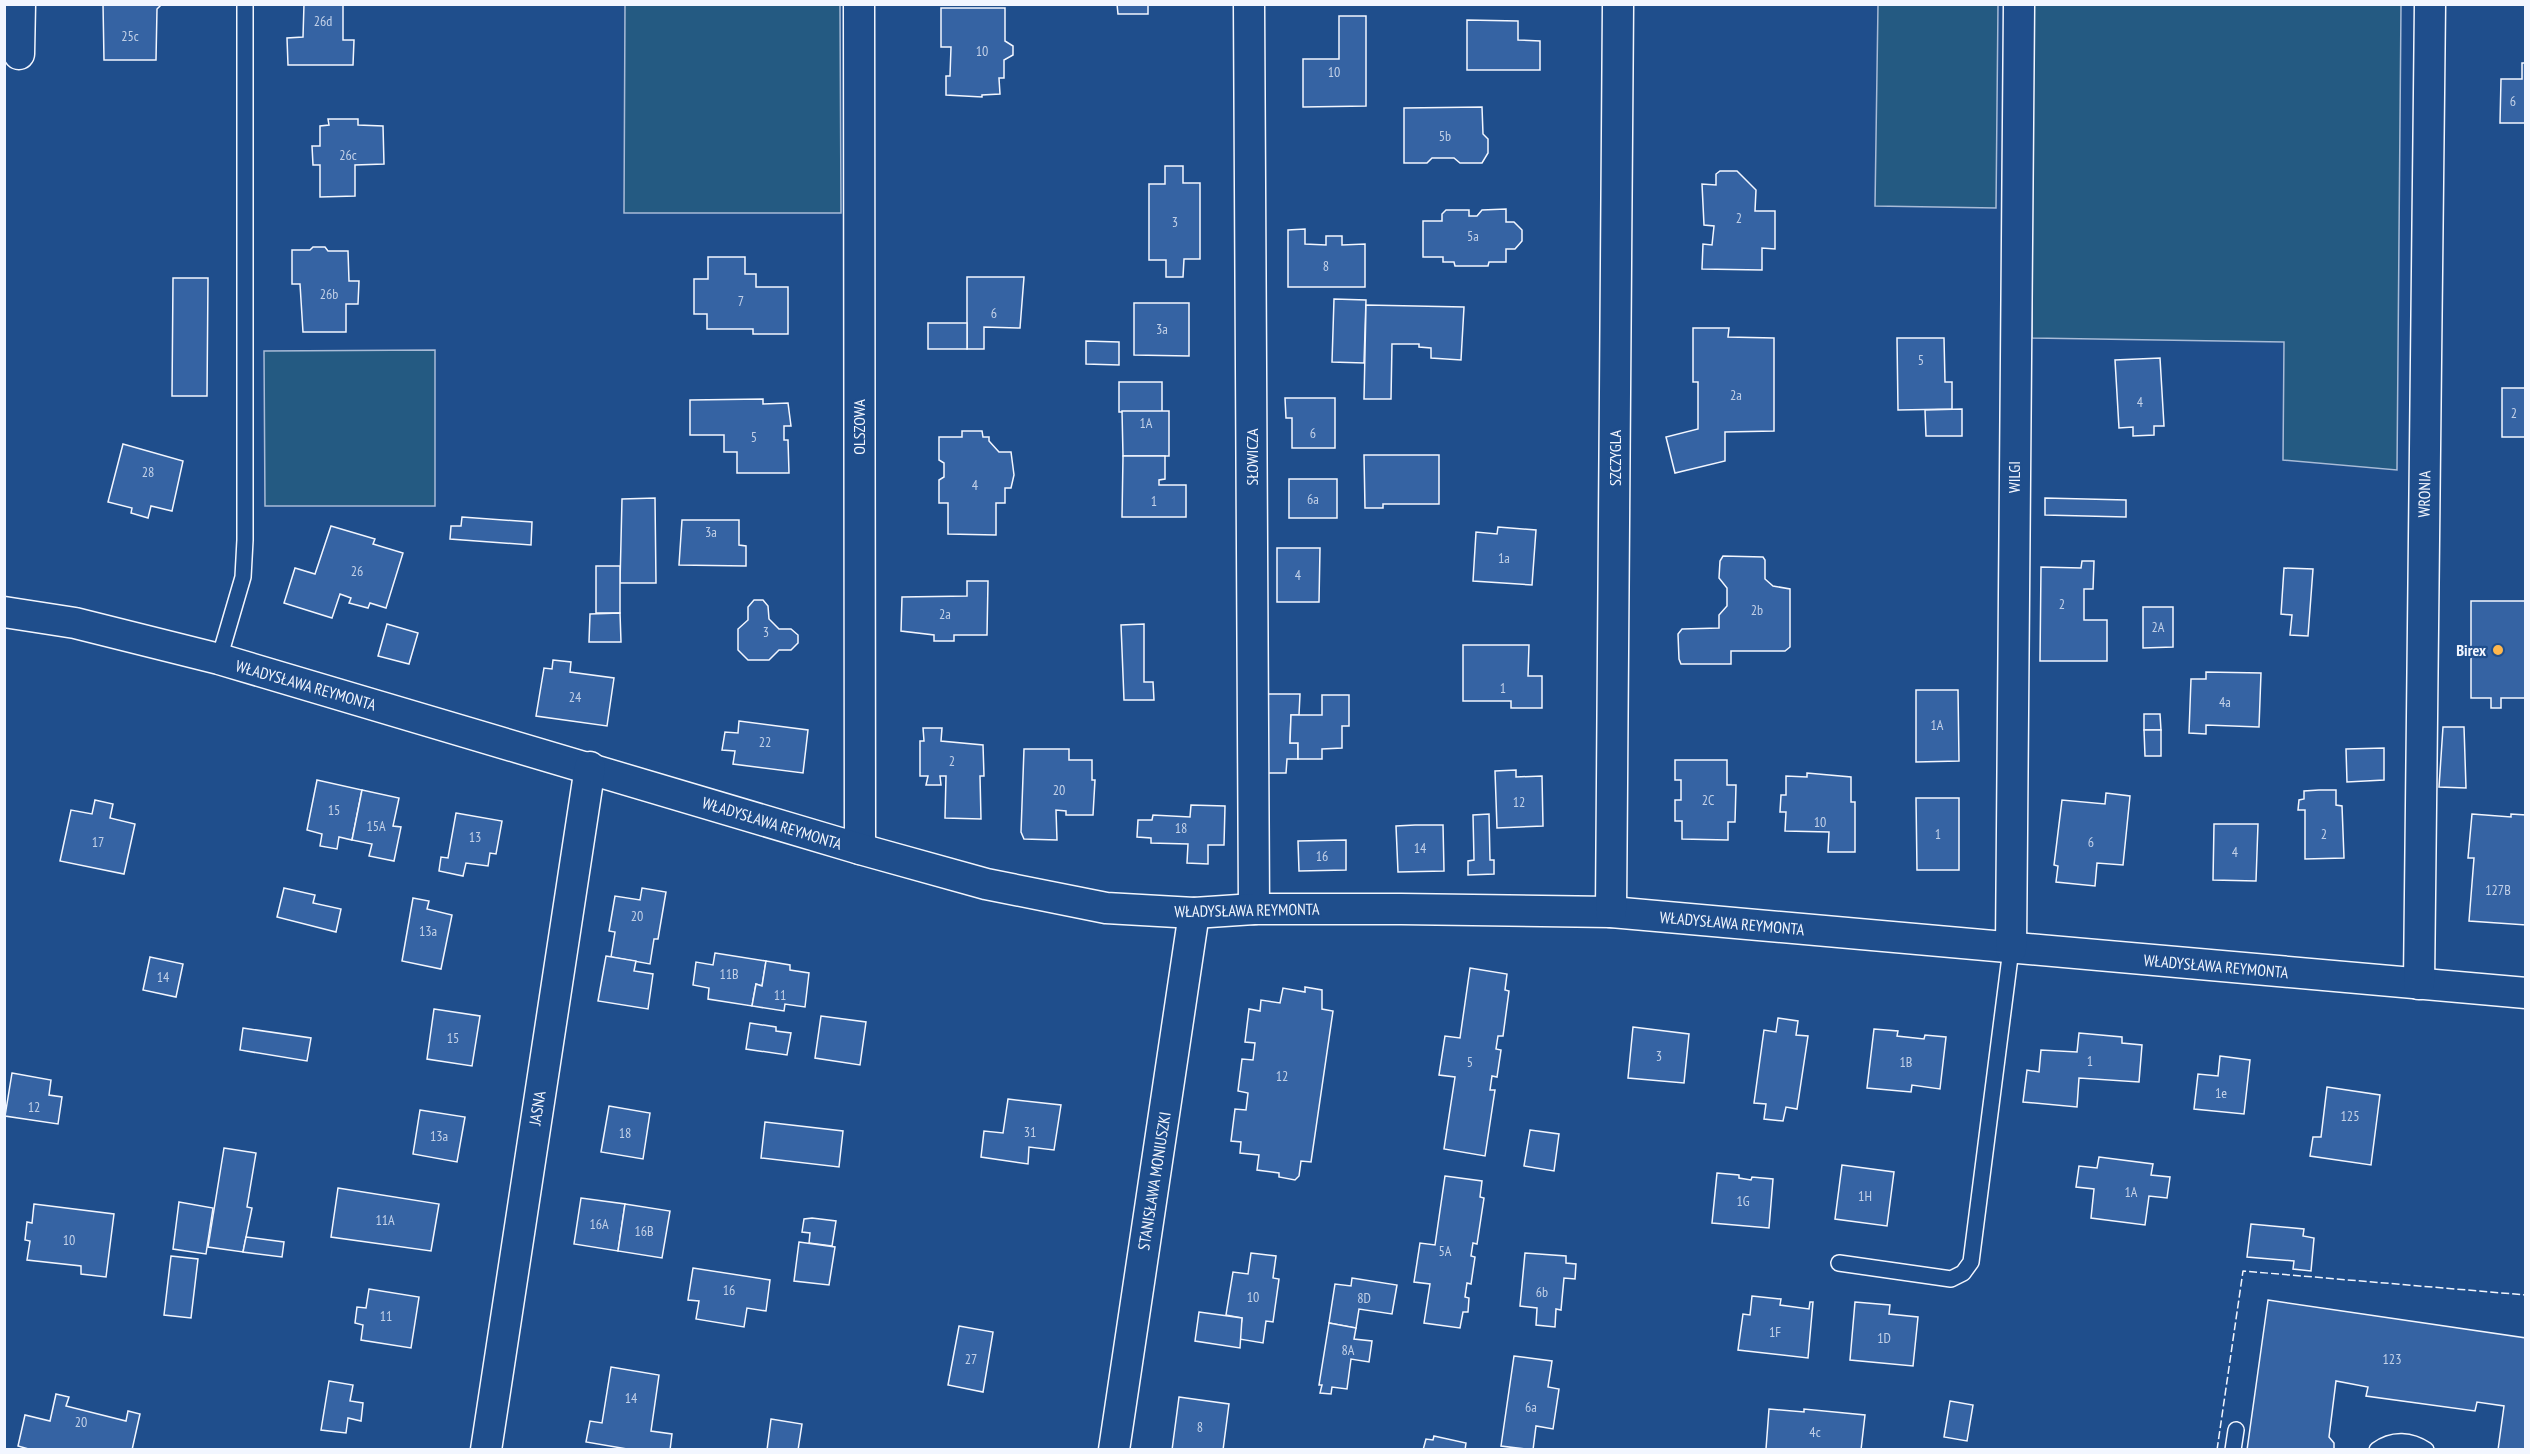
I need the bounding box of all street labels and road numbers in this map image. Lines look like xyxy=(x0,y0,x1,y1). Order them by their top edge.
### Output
street label: OLSZOWA xyxy=(849,399,869,455)
street label: SŁOWICZA xyxy=(1242,428,1262,485)
street label: SZCZYGLA xyxy=(1605,430,1625,486)
street label: WILGI xyxy=(2004,461,2024,493)
street label: WRONIA xyxy=(2414,470,2434,518)
street label: WŁADYSŁAWA REYMONTA xyxy=(234,655,379,715)
street label: WŁADYSŁAWA REYMONTA xyxy=(700,792,845,854)
street label: WŁADYSŁAWA REYMONTA xyxy=(1174,899,1320,921)
street label: WŁADYSŁAWA REYMONTA xyxy=(1659,907,1806,939)
street label: WŁADYSŁAWA REYMONTA xyxy=(2143,950,2290,982)
street label: JASNA xyxy=(524,1089,550,1128)
street label: STANISŁAWA MONIUSZKI xyxy=(1133,1110,1175,1252)

